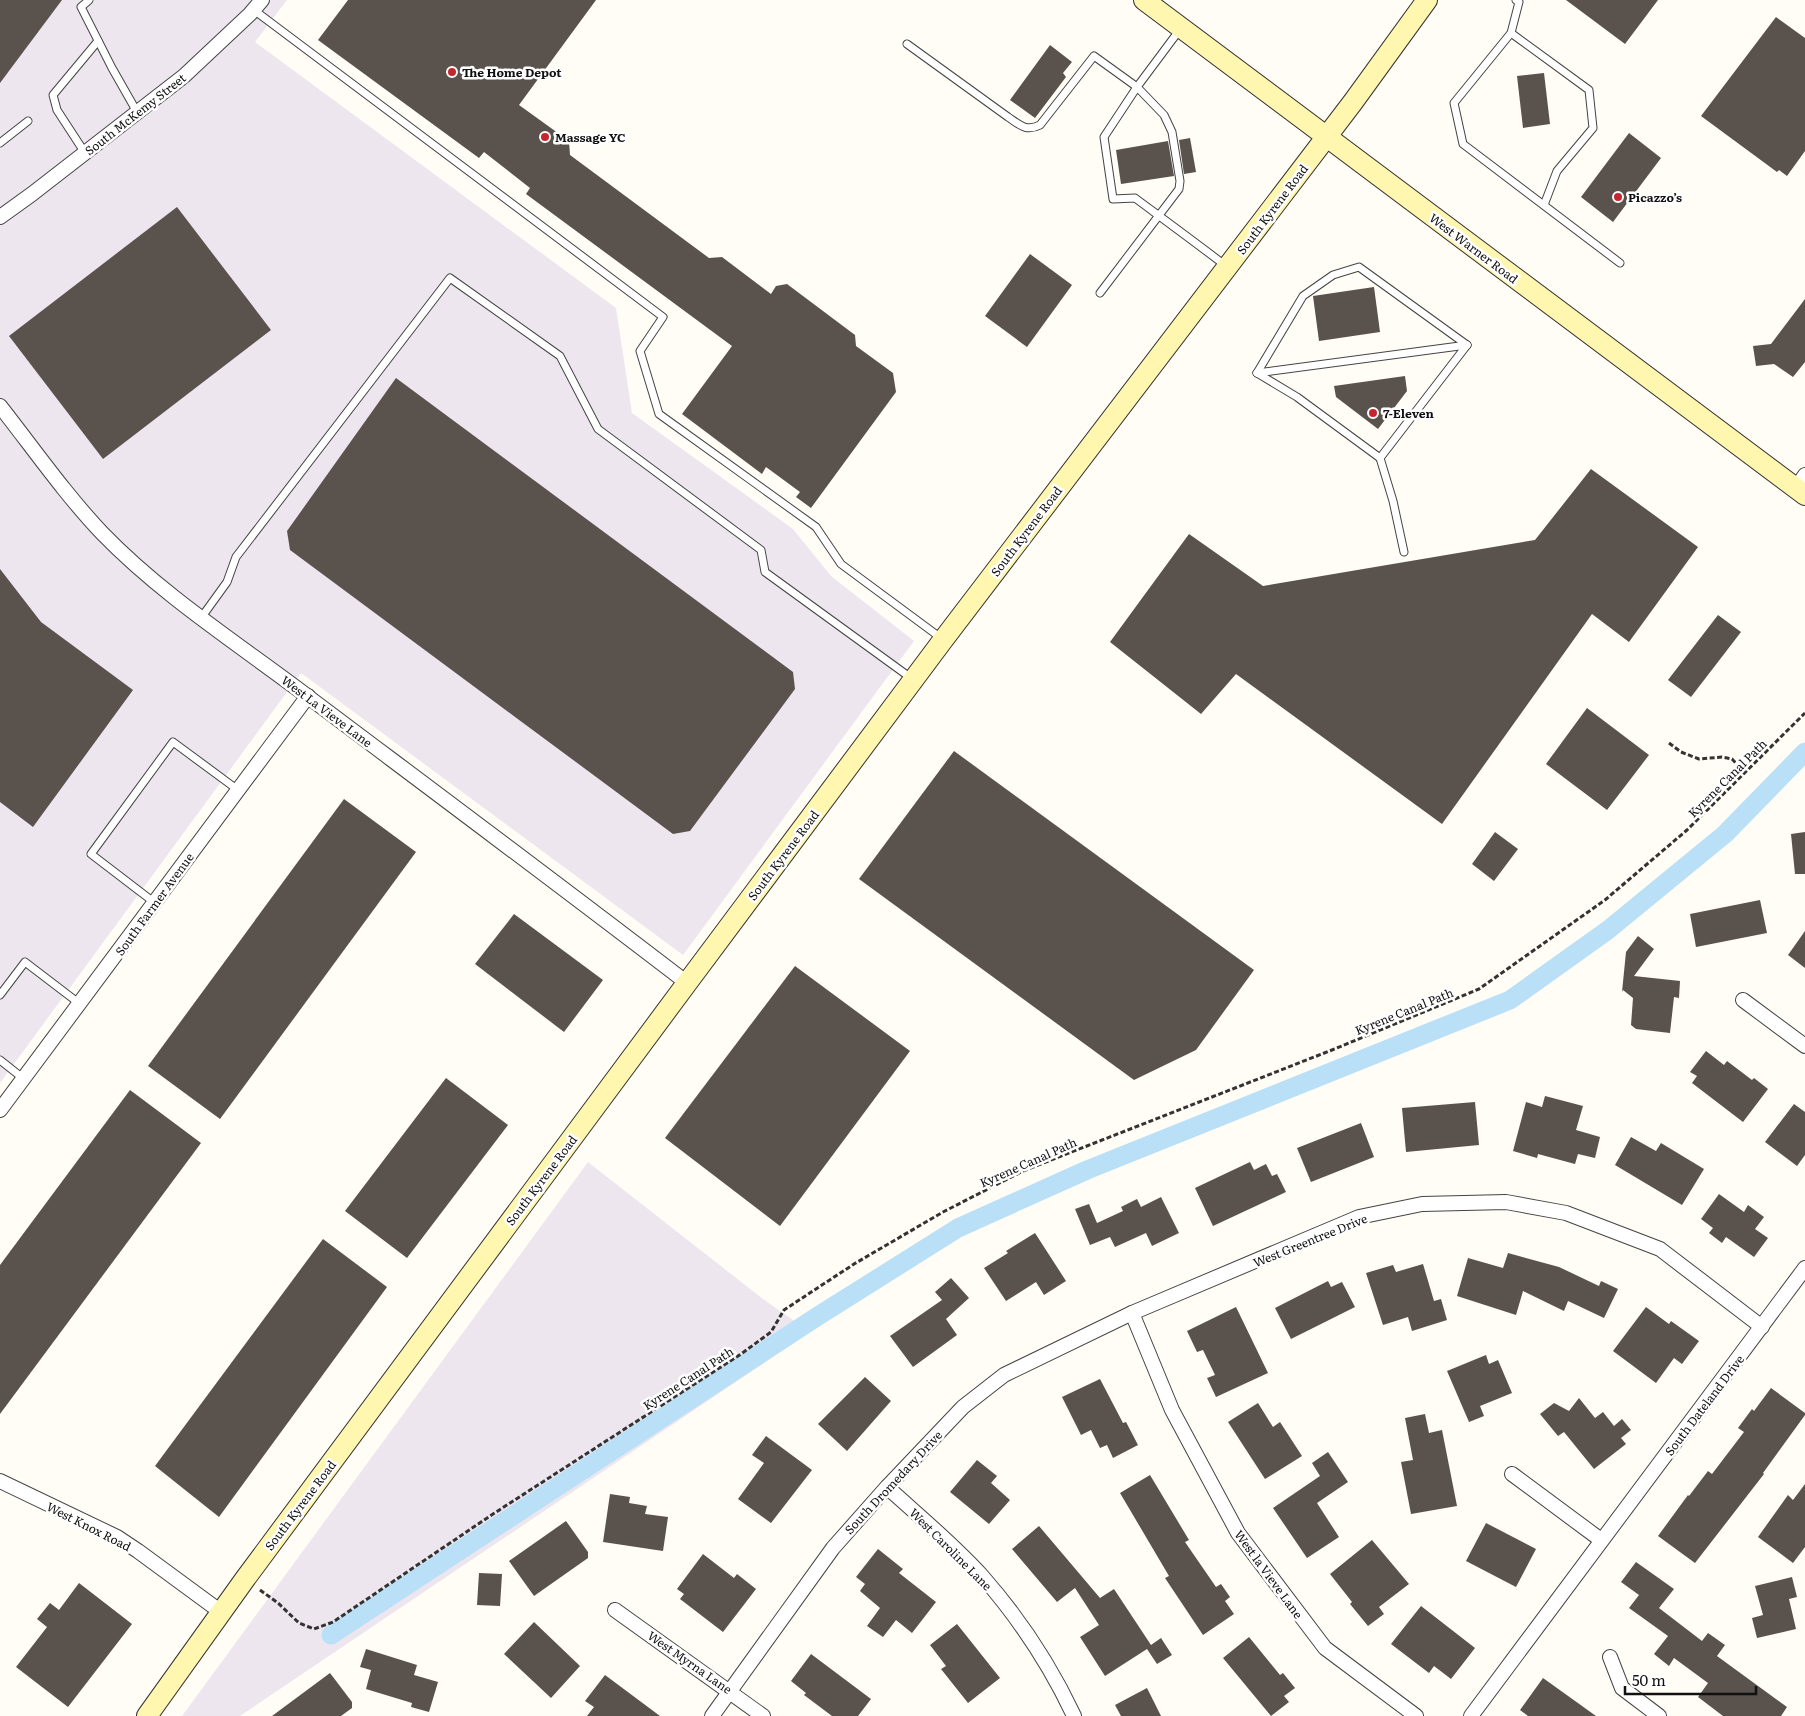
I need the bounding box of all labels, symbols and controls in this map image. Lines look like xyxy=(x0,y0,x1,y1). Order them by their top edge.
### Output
place label: The Home Depot xyxy=(462,63,562,81)
marker: The Home Depot xyxy=(446,66,458,78)
street label: South McKemy Street xyxy=(81,69,189,159)
place label: Massage YC xyxy=(555,128,625,146)
marker: Massage YC xyxy=(539,131,551,143)
street label: South Kyrene Road xyxy=(1232,160,1312,258)
place label: Picazzo’s xyxy=(1628,188,1682,206)
marker: Picazzo’s xyxy=(1612,191,1624,203)
street label: West Warner Road xyxy=(1426,209,1523,288)
place label: 7-Eleven xyxy=(1383,404,1435,422)
marker: 7-Eleven xyxy=(1367,407,1379,419)
street label: South Kyrene Road xyxy=(986,482,1066,580)
street label: West La Vieve Lane xyxy=(278,671,376,751)
street label: Kyrene Canal Path xyxy=(1684,735,1770,821)
street label: South Kyrene Road xyxy=(743,806,823,904)
street label: South Farmer Avenue xyxy=(110,849,198,959)
street label: Kyrene Canal Path xyxy=(1352,983,1456,1039)
street label: South Kyrene Road xyxy=(501,1131,581,1229)
street label: Kyrene Canal Path xyxy=(977,1132,1079,1191)
street label: West Greentree Drive xyxy=(1250,1209,1370,1271)
street label: Kyrene Canal Path xyxy=(639,1342,737,1414)
street label: South Dateland Drive xyxy=(1660,1351,1748,1459)
street label: South Dromedary Drive xyxy=(840,1426,946,1538)
street label: South Kyrene Road xyxy=(260,1456,340,1554)
street label: West Knox Road xyxy=(44,1497,135,1555)
street label: West Caroline Lane xyxy=(906,1504,996,1594)
street label: West la Vieve Lane xyxy=(1231,1526,1307,1622)
street label: West Myrna Lane xyxy=(644,1626,736,1698)
scale bar xyxy=(1625,1664,1756,1696)
text: 50 m xyxy=(1632,1668,1666,1691)

